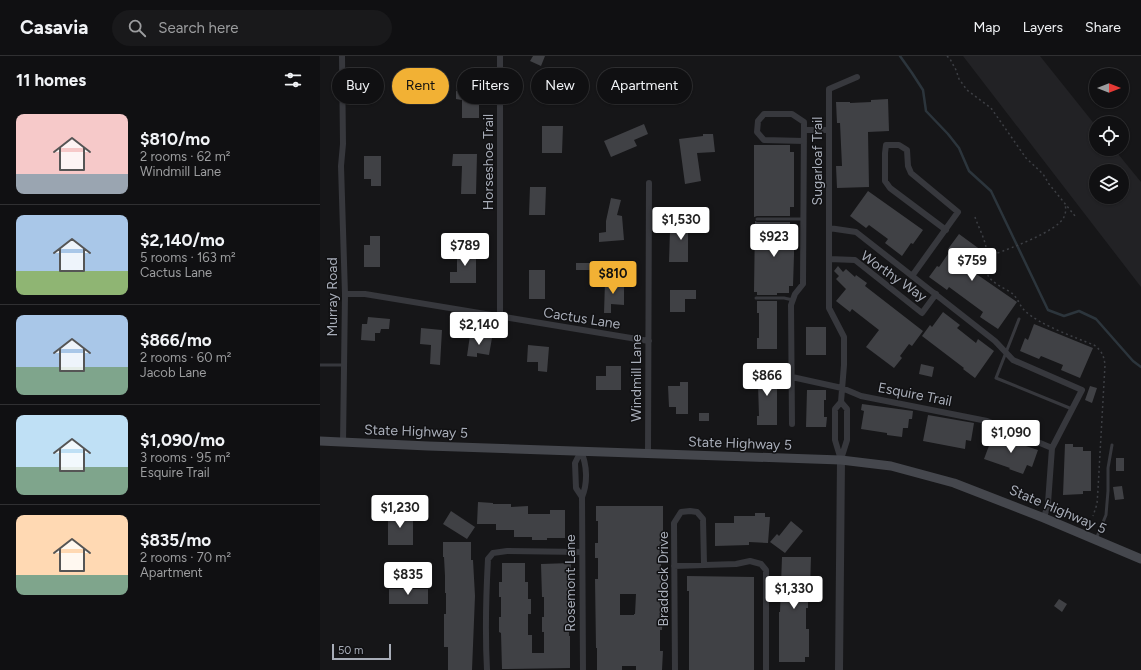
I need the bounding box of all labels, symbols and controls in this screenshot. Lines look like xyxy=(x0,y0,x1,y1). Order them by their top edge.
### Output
search box xyxy=(112,10,392,46)
text: Casavia xyxy=(20,16,88,39)
icon: search xyxy=(126,17,148,39)
text: Search here xyxy=(158,19,238,37)
text: Map xyxy=(973,19,1001,36)
text: Layers xyxy=(1023,19,1063,36)
text: Share xyxy=(1085,19,1121,36)
chip: Buy xyxy=(332,68,384,104)
chip: Rent xyxy=(392,68,449,104)
chip: Filters xyxy=(457,68,523,104)
chip: New xyxy=(531,68,589,104)
chip: Apartment xyxy=(597,68,692,104)
north arrow xyxy=(1089,68,1129,108)
map controls xyxy=(1089,68,1129,204)
icon: filters xyxy=(282,69,304,91)
text: 11 homes xyxy=(16,70,86,90)
street label: Horseshoe Trail xyxy=(480,114,497,210)
button: locate xyxy=(1089,116,1129,156)
street label: Sugarloaf Trail xyxy=(809,117,826,205)
text: $810/mo xyxy=(140,129,210,149)
icon: home xyxy=(48,130,96,178)
text: 2 rooms · 62 m² xyxy=(140,149,230,164)
text: Windmill Lane xyxy=(140,164,221,179)
button: layers xyxy=(1089,164,1129,204)
pin: $1,530 xyxy=(648,207,714,241)
text: $1,530 xyxy=(661,212,701,227)
pin: $923 xyxy=(750,224,798,258)
text: $923 xyxy=(759,229,789,244)
text: $2,140/mo xyxy=(140,230,225,250)
icon: home xyxy=(48,231,96,279)
pin: $789 xyxy=(441,233,489,267)
text: $789 xyxy=(450,238,480,253)
street label: Worthy Way xyxy=(857,247,931,306)
pin: $759 xyxy=(948,248,996,282)
text: 5 rooms · 163 m² xyxy=(140,250,236,265)
text: $759 xyxy=(957,253,987,268)
street label: Murray Road xyxy=(324,257,341,337)
pin: $810 xyxy=(589,261,637,295)
text: Cactus Lane xyxy=(140,265,212,280)
text: $810 xyxy=(598,266,628,281)
street label: Cactus Lane xyxy=(542,304,622,333)
pin: $2,140 xyxy=(446,312,512,346)
text: $2,140 xyxy=(459,317,499,332)
text: $866/mo xyxy=(140,330,212,350)
icon: home xyxy=(48,331,96,379)
street label: Windmill Lane xyxy=(628,334,645,422)
text: 2 rooms · 60 m² xyxy=(140,350,231,365)
pin: $866 xyxy=(743,363,791,397)
text: Jacob Lane xyxy=(140,365,206,380)
text: $866 xyxy=(752,368,782,383)
street label: Esquire Trail xyxy=(876,379,953,410)
pin: $1,090 xyxy=(978,420,1044,454)
street label: State Highway 5 xyxy=(364,421,468,442)
text: $1,090 xyxy=(991,425,1031,440)
text: $1,090/mo xyxy=(140,430,225,450)
icon: home xyxy=(48,431,96,479)
street label: State Highway 5 xyxy=(688,433,792,454)
text: 3 rooms · 95 m² xyxy=(140,450,230,465)
text: Esquire Trail xyxy=(140,465,210,480)
street label: State Highway 5 xyxy=(1007,481,1109,538)
pin: $1,230 xyxy=(367,495,433,529)
text: $1,230 xyxy=(380,500,420,515)
text: $835/mo xyxy=(140,530,211,550)
icon: home xyxy=(48,531,96,579)
street label: Braddock Drive xyxy=(655,531,672,627)
street label: Rosemont Lane xyxy=(562,534,579,632)
text: 2 rooms · 70 m² xyxy=(140,550,231,565)
pin: $835 xyxy=(384,562,432,596)
text: Apartment xyxy=(140,565,203,580)
text: $835 xyxy=(393,567,423,582)
pin: $1,330 xyxy=(761,576,827,610)
text: $1,330 xyxy=(775,581,813,596)
scale bar xyxy=(332,642,391,661)
text: 50 m xyxy=(338,644,363,657)

